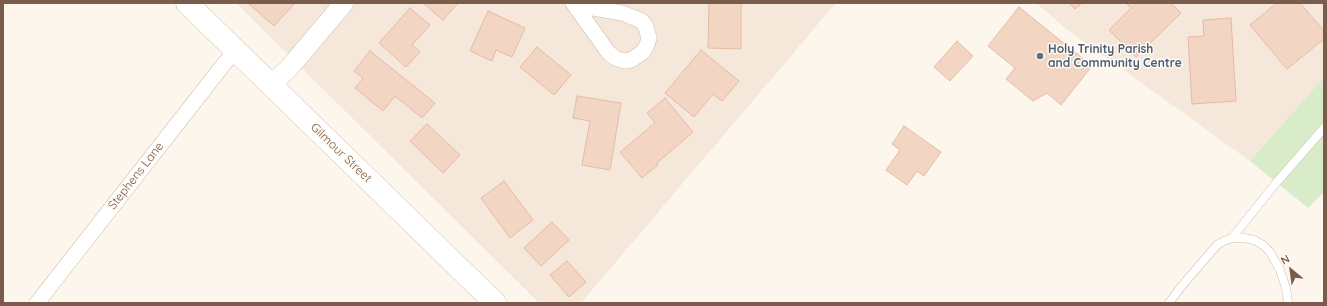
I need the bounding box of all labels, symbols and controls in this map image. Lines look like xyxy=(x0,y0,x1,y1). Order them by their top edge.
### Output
place label: Holy Trinity Parish and Community Centre xyxy=(1048,42,1182,70)
marker: Holy Trinity Parish and Community Centre xyxy=(1035,51,1045,61)
street label: Gilmour Street xyxy=(307,120,375,186)
street label: Stephens Lane xyxy=(105,139,167,213)
north arrow xyxy=(1271,250,1311,290)
text: N xyxy=(1278,251,1292,268)

